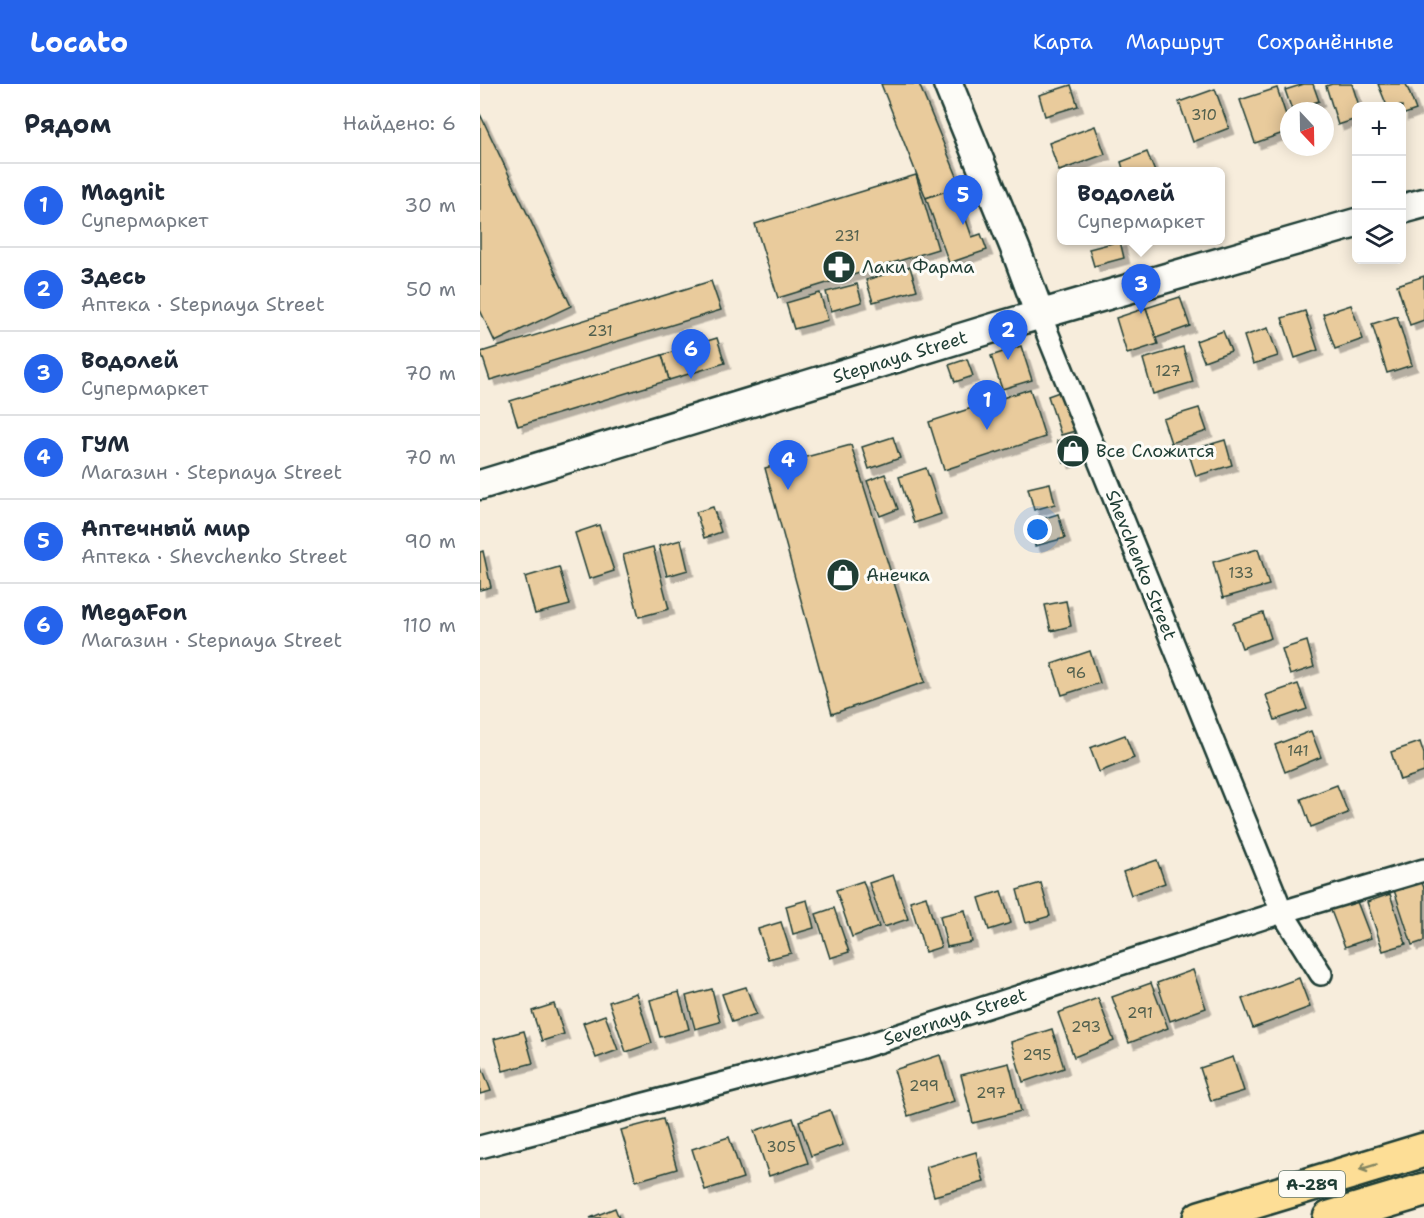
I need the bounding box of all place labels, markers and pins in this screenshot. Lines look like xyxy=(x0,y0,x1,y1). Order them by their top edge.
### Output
pin: 5 xyxy=(944,176,982,225)
pharmacy icon: Лаки Фарма xyxy=(821,249,857,285)
place label: Лаки Фарма xyxy=(862,255,974,279)
pin: 3 xyxy=(1122,264,1160,314)
pin: 2 xyxy=(988,310,1028,360)
pin: 6 xyxy=(672,330,710,379)
pin: 1 xyxy=(968,380,1006,430)
shop icon: Все Сложится xyxy=(1055,433,1091,469)
place label: Все Сложится xyxy=(1096,439,1215,463)
pin: 4 xyxy=(768,440,808,490)
shop icon: Анечка xyxy=(825,557,861,593)
place label: Анечка xyxy=(866,563,930,587)

